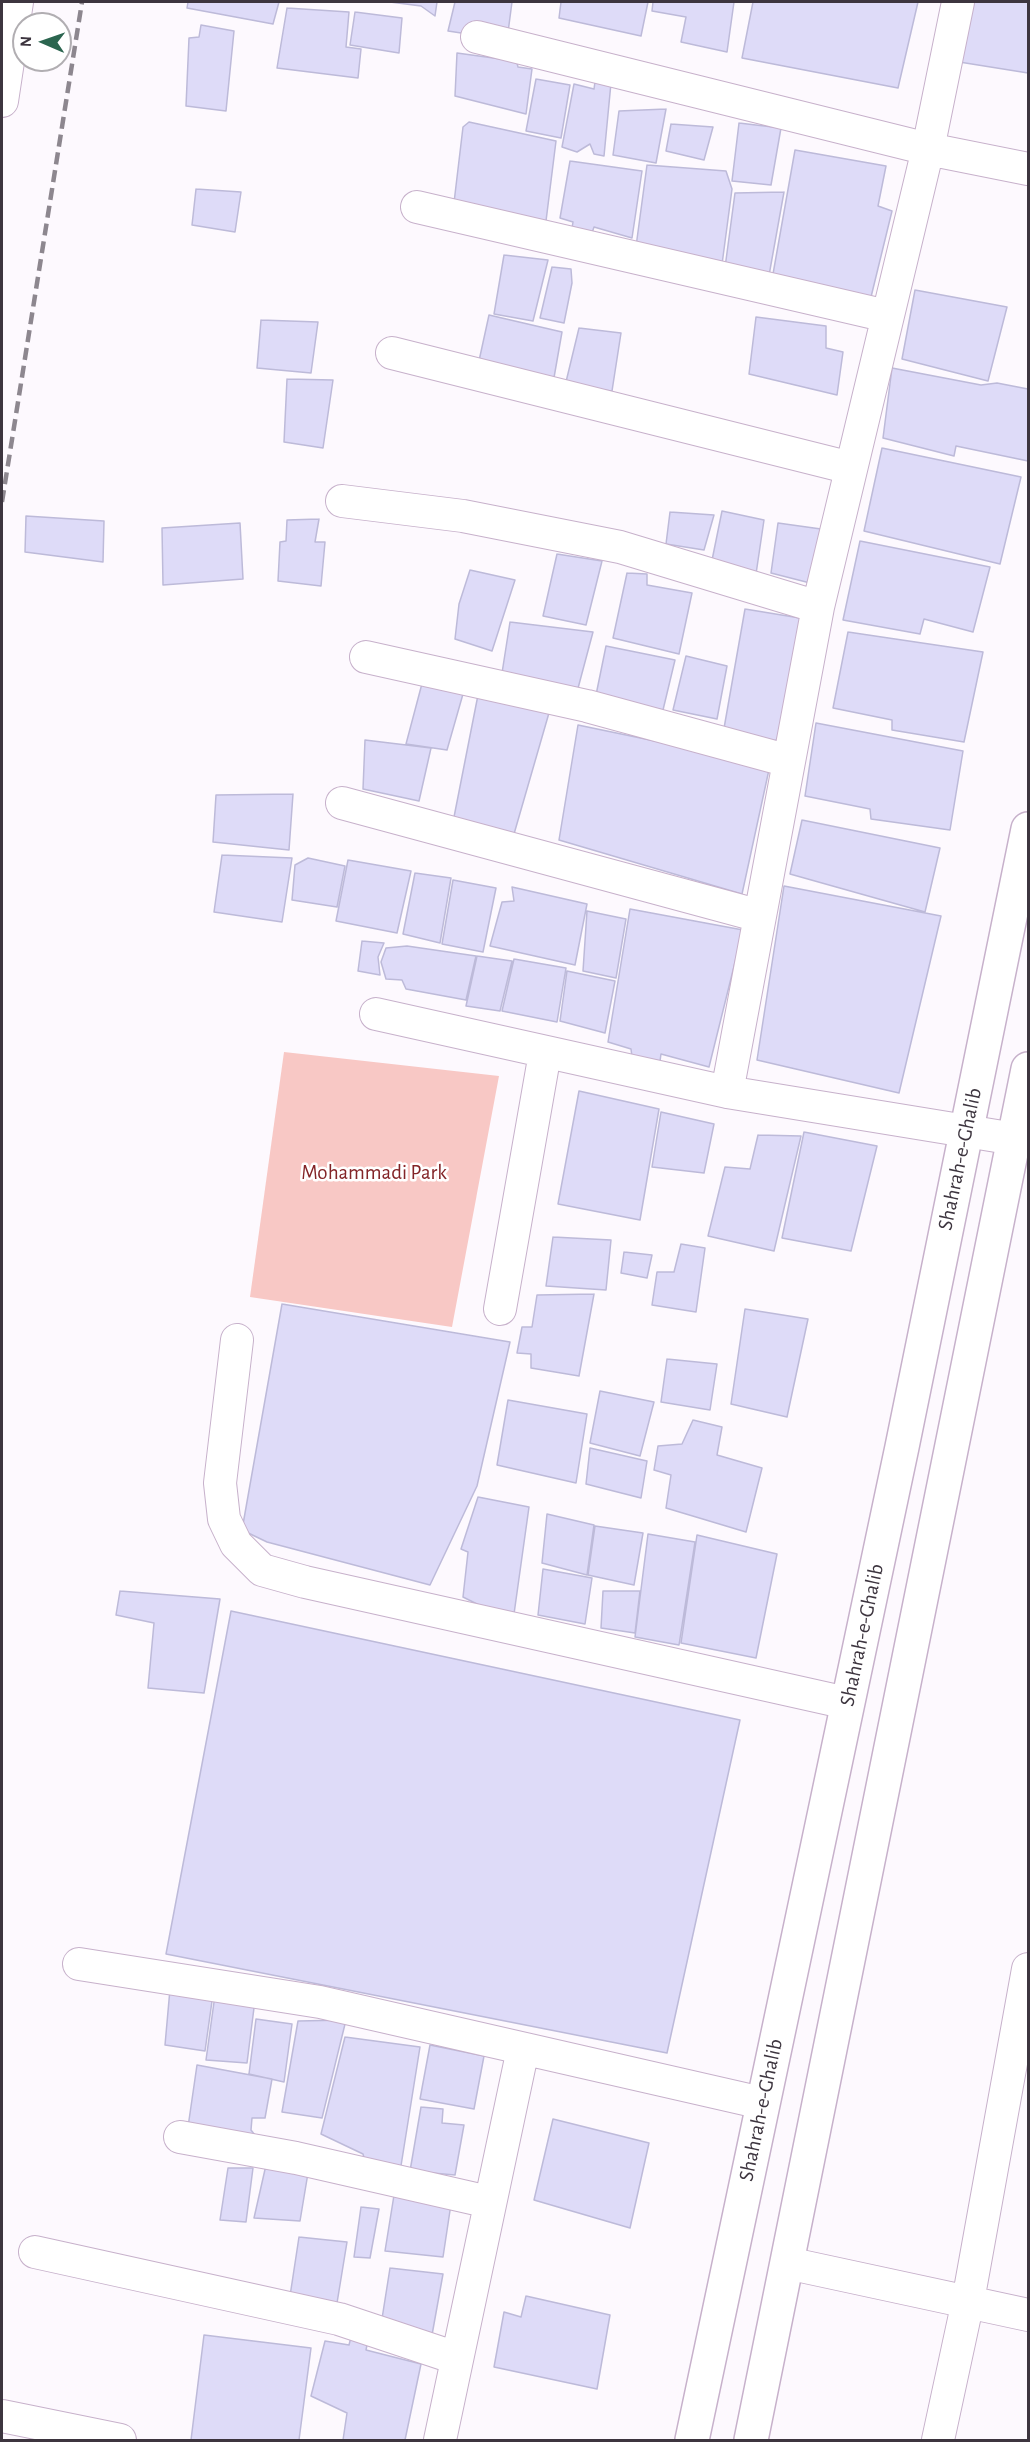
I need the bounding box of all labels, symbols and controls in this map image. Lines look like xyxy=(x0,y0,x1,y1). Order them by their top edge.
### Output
north arrow xyxy=(12,12,72,72)
text: N xyxy=(18,36,34,47)
street label: Shahrah-e-Ghalib xyxy=(933,1086,987,1232)
park label: Mohammadi Park xyxy=(301,1160,447,1186)
street label: Shahrah-e-Ghalib xyxy=(835,1562,889,1708)
street label: Shahrah-e-Ghalib xyxy=(734,2037,788,2183)

